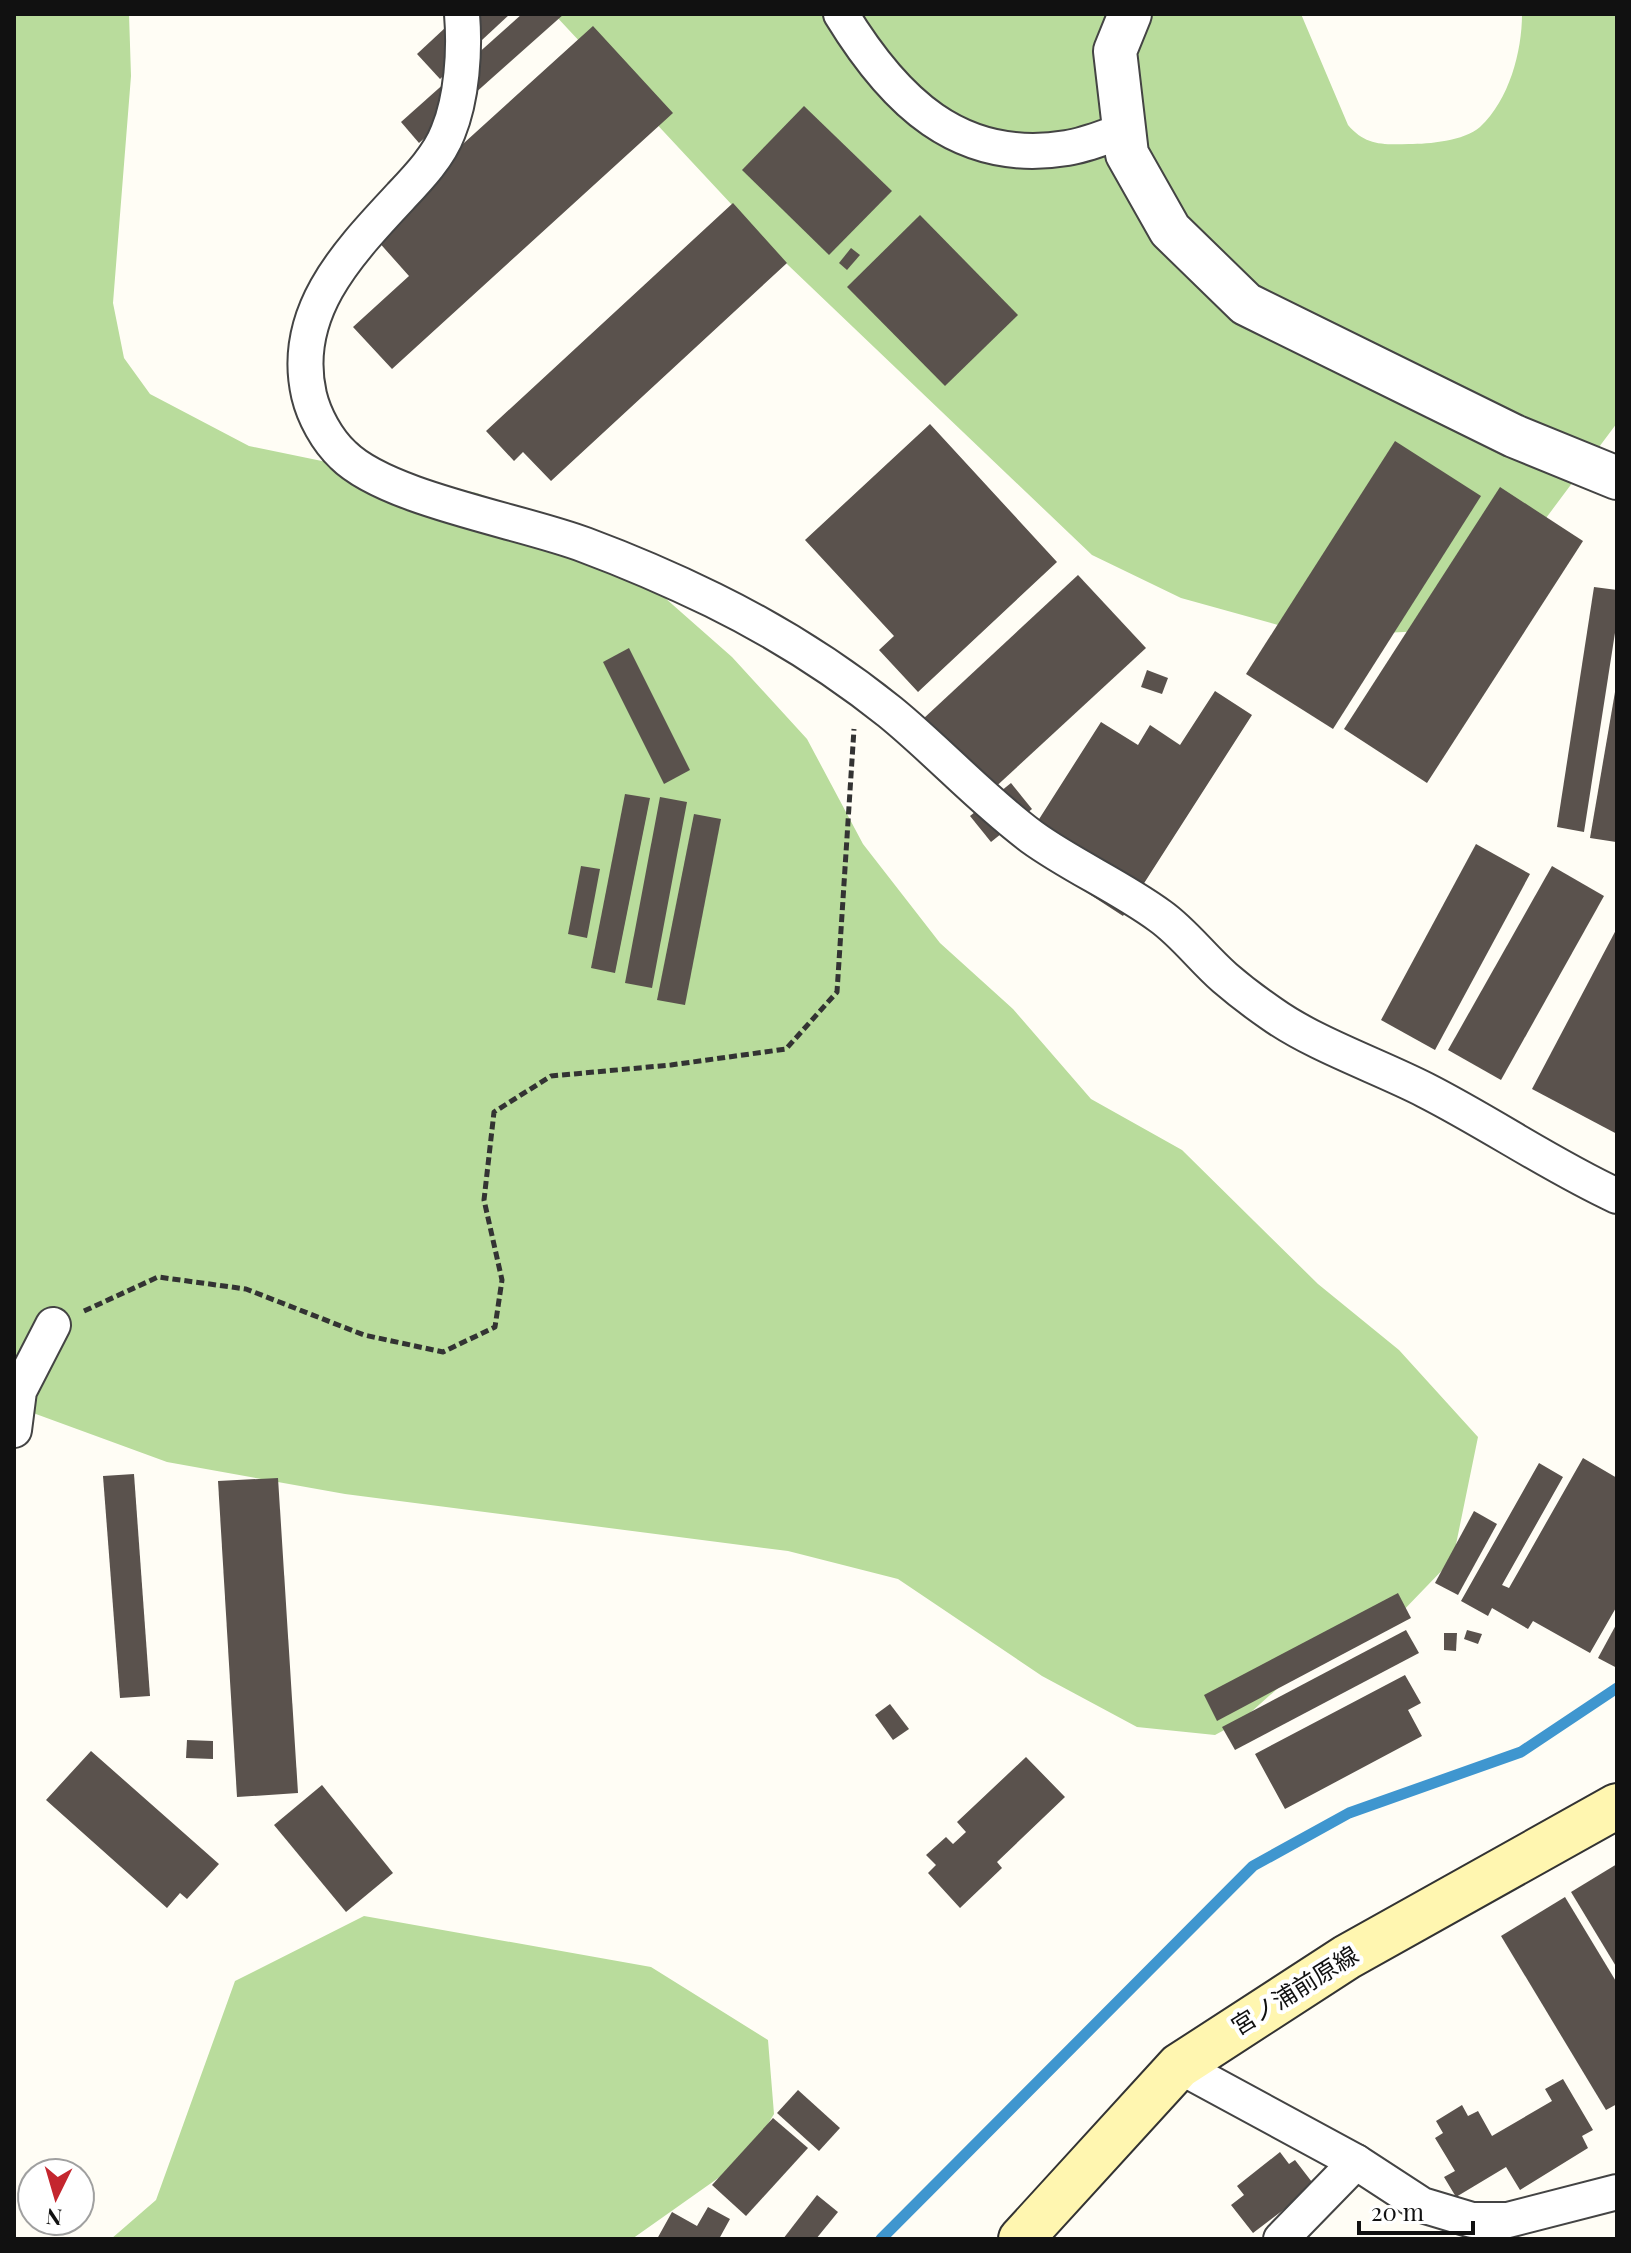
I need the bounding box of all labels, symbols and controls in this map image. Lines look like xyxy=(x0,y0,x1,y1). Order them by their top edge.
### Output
street label: 宮ノ浦前原線 xyxy=(1224,1938,1363,2041)
north arrow xyxy=(16,2157,96,2237)
scale bar xyxy=(1359,2185,1473,2235)
text: 20 m xyxy=(1371,2195,1424,2227)
text: N xyxy=(45,2202,63,2234)

